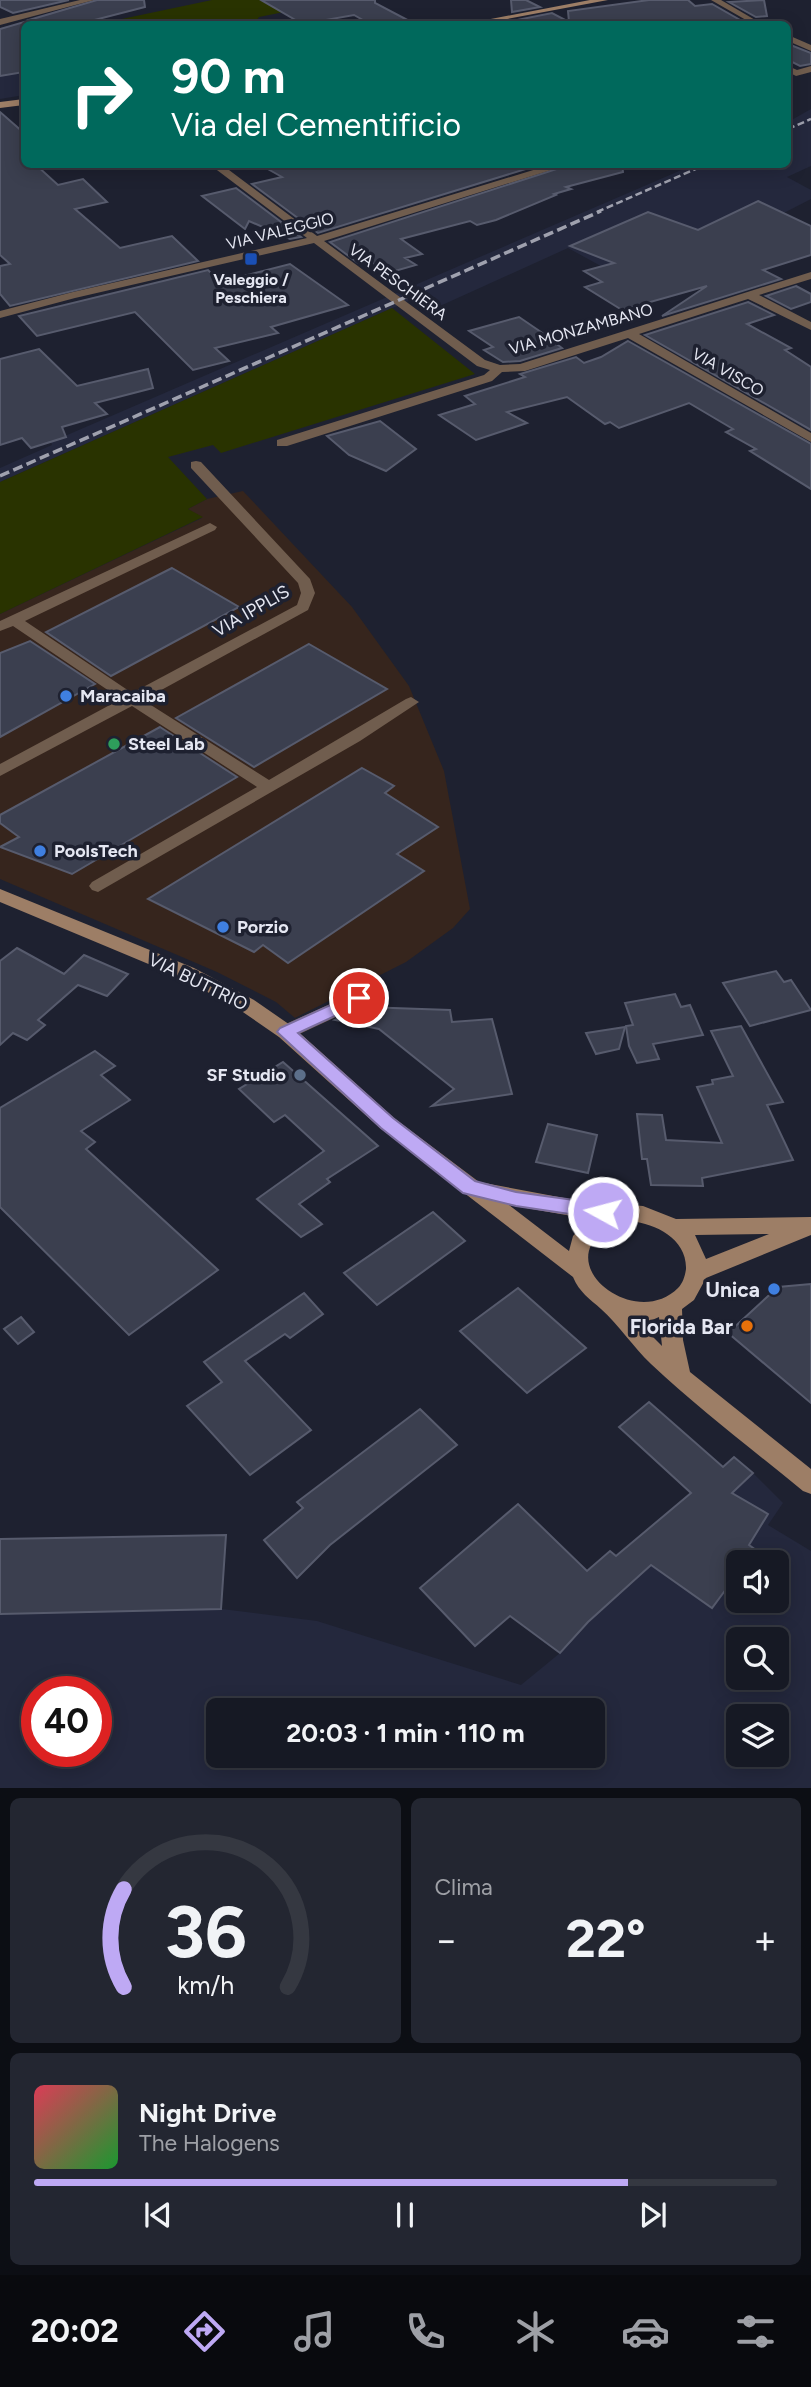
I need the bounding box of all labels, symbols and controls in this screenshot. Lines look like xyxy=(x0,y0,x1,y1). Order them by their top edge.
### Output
text: 90 m xyxy=(171,46,286,105)
icon: right xyxy=(56,49,147,140)
text: Via del Cementificio xyxy=(171,106,461,144)
street label: VIA VALEGGIO xyxy=(224,208,336,254)
street label: VIA PESCHIERA xyxy=(345,240,451,324)
marker: Valeggio / Peschiera xyxy=(243,251,259,267)
place label: Valeggio / Peschiera xyxy=(213,270,289,307)
street label: VIA MONZAMBANO xyxy=(507,299,655,359)
street label: VIA VISCO xyxy=(689,344,767,400)
street label: VIA IPPLIS xyxy=(209,580,293,642)
place label: Maracaiba xyxy=(80,685,166,707)
marker: Maracaiba xyxy=(58,688,74,704)
place label: Steel Lab xyxy=(128,733,205,755)
marker: Steel Lab xyxy=(106,736,122,752)
place label: PoolsTech xyxy=(54,840,138,862)
marker: PoolsTech xyxy=(32,843,48,859)
place label: Porzio xyxy=(237,916,289,938)
marker: Porzio xyxy=(215,919,231,935)
street label: VIA BUTTRIO xyxy=(145,949,251,1015)
pin xyxy=(329,968,389,1028)
icon: arrive xyxy=(340,979,378,1017)
place label: SF Studio xyxy=(207,1064,286,1086)
marker: SF Studio xyxy=(292,1067,308,1083)
position arrow xyxy=(566,1175,640,1249)
place label: Unica xyxy=(705,1277,760,1302)
marker: Unica xyxy=(766,1281,782,1297)
place label: Florida Bar xyxy=(630,1314,733,1339)
marker: Florida Bar xyxy=(739,1318,755,1334)
map controls xyxy=(726,1550,789,1767)
button: sound xyxy=(726,1550,789,1613)
button: search xyxy=(726,1627,789,1690)
speed limit sign: 40 xyxy=(21,1676,112,1767)
button: layers xyxy=(726,1704,789,1767)
text: 20:03 · 1 min · 110 m xyxy=(286,1717,525,1749)
text: Clima xyxy=(435,1873,493,1901)
text: 36 xyxy=(164,1888,247,1975)
text: 22° xyxy=(566,1908,646,1970)
text: − xyxy=(435,1917,458,1963)
text: + xyxy=(753,1917,777,1963)
text: km/h xyxy=(177,1969,234,1999)
text: Night Drive xyxy=(139,2097,276,2129)
text: The Halogens xyxy=(139,2129,280,2157)
icon: previous xyxy=(139,2196,177,2234)
icon: pause xyxy=(386,2196,424,2234)
icon: next xyxy=(634,2196,672,2234)
icon: directions xyxy=(180,2307,229,2356)
icon: music xyxy=(290,2307,339,2356)
icon: phone xyxy=(401,2307,450,2356)
icon: climate xyxy=(511,2307,560,2356)
icon: car xyxy=(621,2307,670,2356)
icon: filters xyxy=(731,2307,780,2356)
text: 20:02 xyxy=(31,2312,119,2350)

